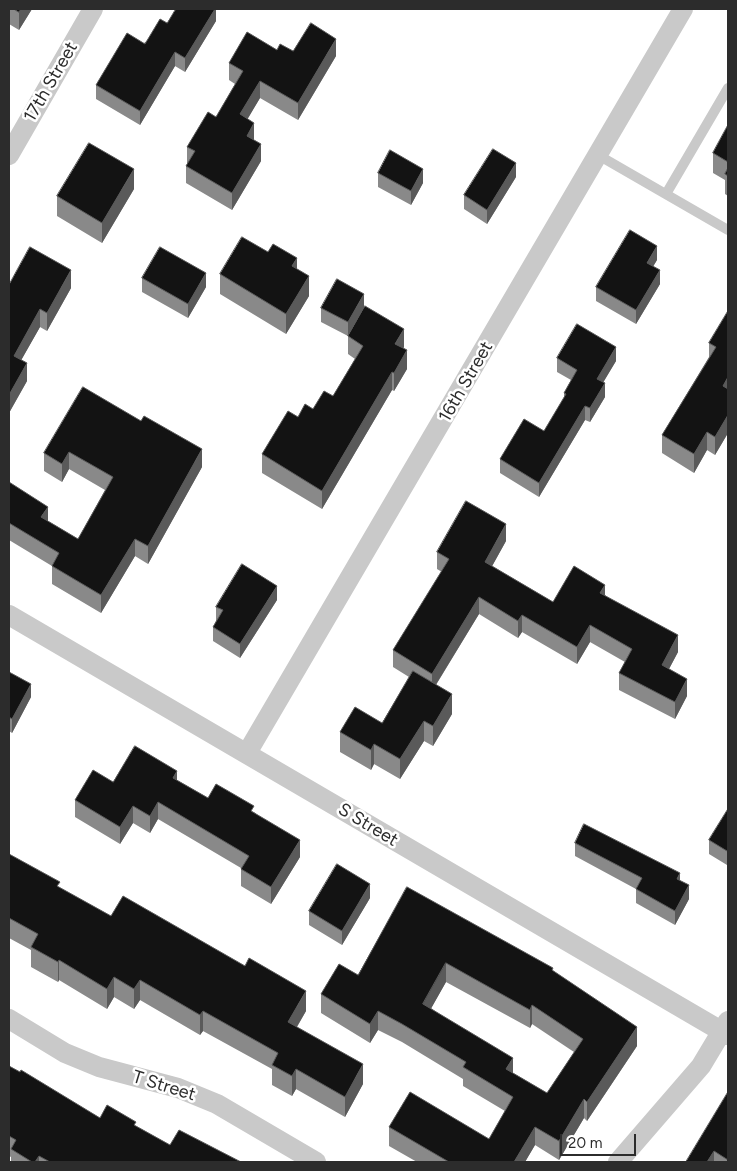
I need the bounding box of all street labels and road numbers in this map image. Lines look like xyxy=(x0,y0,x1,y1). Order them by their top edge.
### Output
street label: 17th Street xyxy=(19,38,83,126)
street label: 16th Street xyxy=(434,338,498,426)
street label: S Street xyxy=(334,799,402,851)
street label: T Street xyxy=(130,1066,198,1106)

